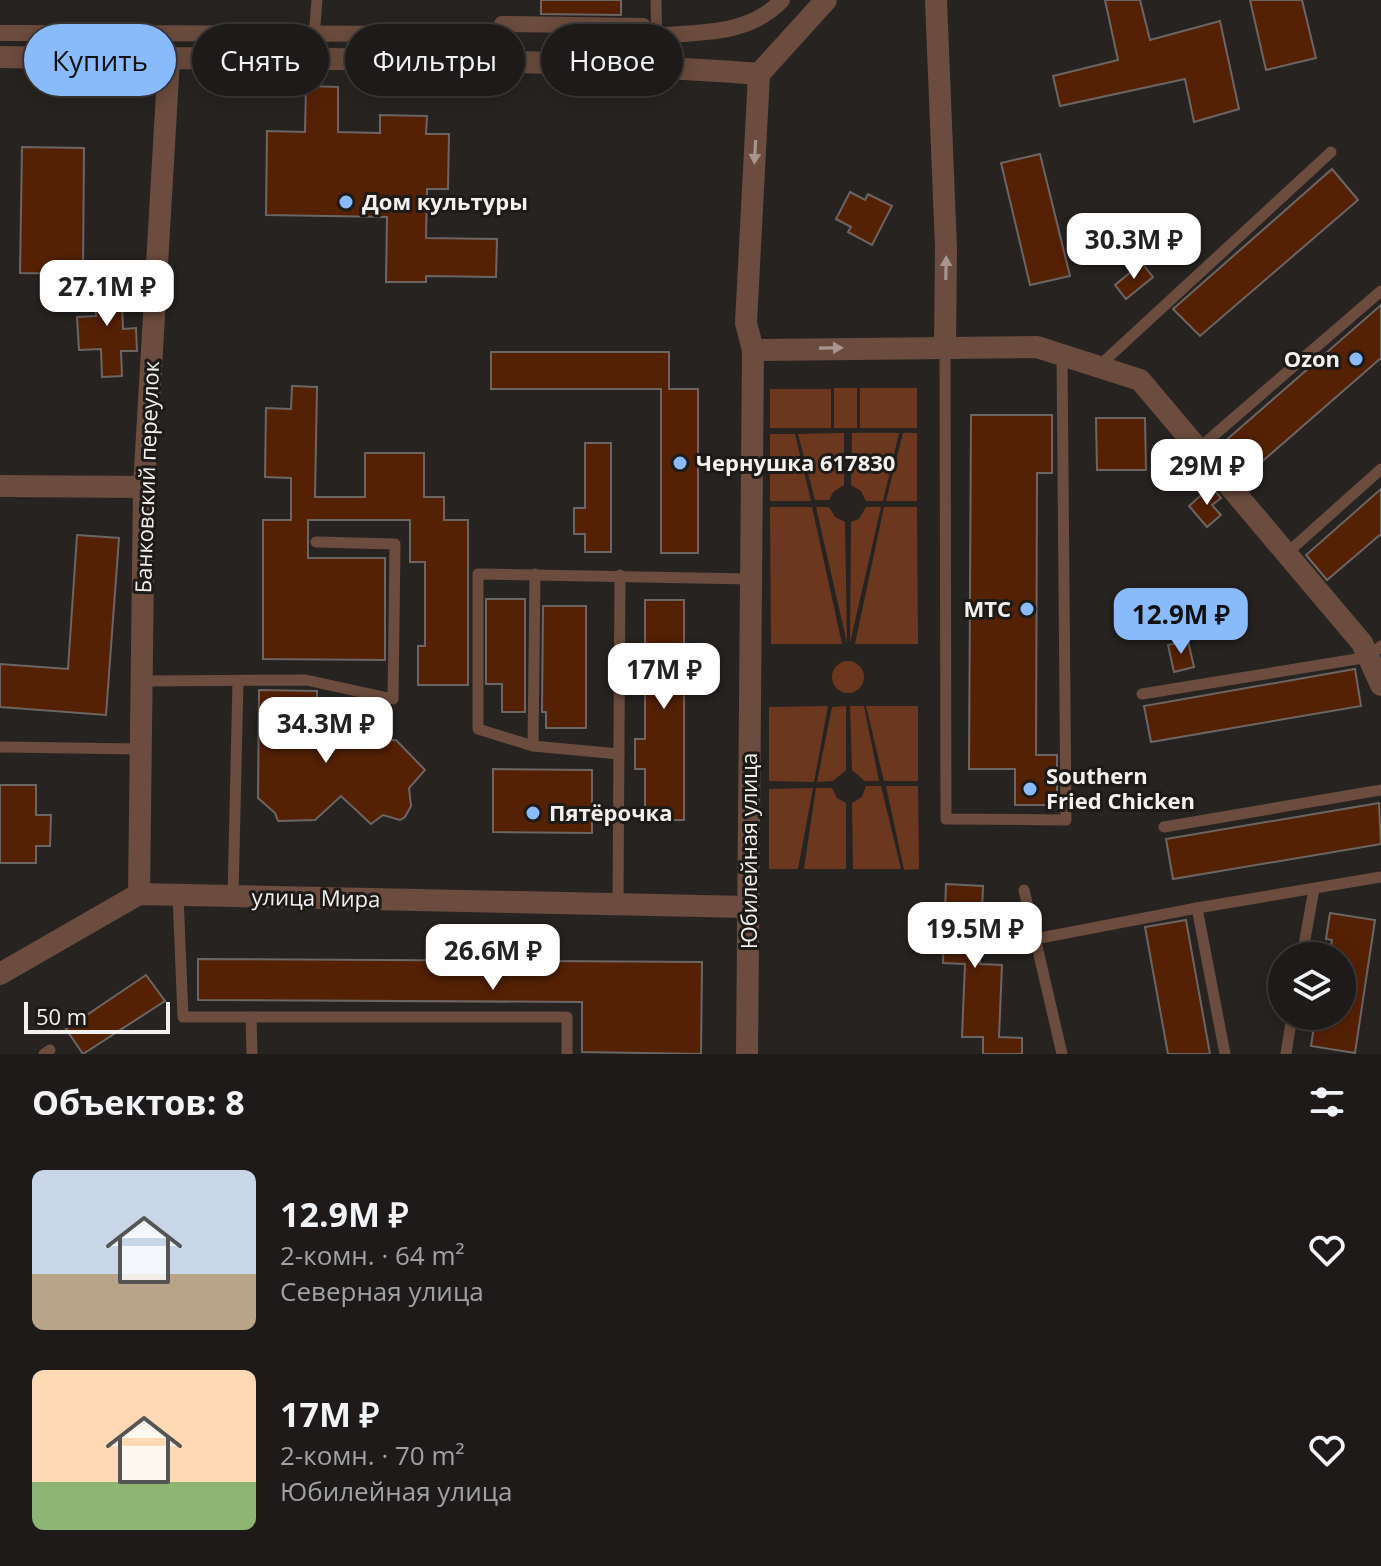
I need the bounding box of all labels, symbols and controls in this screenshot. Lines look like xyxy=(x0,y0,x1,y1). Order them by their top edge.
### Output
chip: Купить xyxy=(24,24,176,96)
chip: Снять xyxy=(192,24,329,96)
chip: Фильтры xyxy=(345,24,525,96)
chip: Новое xyxy=(541,24,683,96)
one-way arrow xyxy=(748,140,761,165)
place label: Дом культуры xyxy=(362,186,528,216)
marker: Дом культуры xyxy=(337,193,355,211)
pin: 30.3M ₽ xyxy=(1060,213,1208,281)
text: 30.3M ₽ xyxy=(1085,221,1183,257)
one-way arrow xyxy=(940,255,952,280)
pin: 27.1M ₽ xyxy=(33,260,181,328)
text: 27.1M ₽ xyxy=(58,268,156,304)
one-way arrow xyxy=(819,342,844,355)
place label: Ozon xyxy=(1284,343,1340,373)
marker: Ozon xyxy=(1347,350,1365,368)
street label: Банковский переулок xyxy=(127,360,165,594)
pin: 29M ₽ xyxy=(1151,439,1263,507)
place label: Чернушка 617830 xyxy=(696,447,895,477)
text: 29M ₽ xyxy=(1169,447,1245,483)
marker: Чернушка 617830 xyxy=(671,454,689,472)
pin: 12.9M ₽ xyxy=(1107,588,1255,656)
place label: МТС xyxy=(963,593,1011,623)
text: 12.9M ₽ xyxy=(1132,596,1230,632)
marker: МТС xyxy=(1018,600,1036,618)
pin: 17M ₽ xyxy=(608,643,720,711)
text: 17M ₽ xyxy=(626,651,702,687)
pin: 34.3M ₽ xyxy=(252,697,400,765)
text: 34.3M ₽ xyxy=(277,705,375,741)
street label: Юбилейная улица xyxy=(733,753,763,949)
place label: Southern Fried Chicken xyxy=(1046,760,1195,815)
marker: Southern Fried Chicken xyxy=(1021,780,1039,798)
place label: Пятёрочка xyxy=(549,797,672,827)
marker: Пятёрочка xyxy=(524,804,542,822)
street label: улица Мира xyxy=(251,881,381,913)
pin: 19.5M ₽ xyxy=(901,902,1049,970)
text: 19.5M ₽ xyxy=(926,910,1024,946)
pin: 26.6M ₽ xyxy=(419,924,567,992)
text: 26.6M ₽ xyxy=(444,932,542,968)
map controls xyxy=(1268,942,1356,1030)
button: layers xyxy=(1268,942,1356,1030)
scale bar xyxy=(24,998,170,1034)
text: 50 m xyxy=(36,1001,87,1031)
text: Объектов: 8 xyxy=(32,1079,245,1125)
icon: filters xyxy=(1305,1080,1349,1124)
text: 12.9M ₽ xyxy=(280,1191,409,1237)
icon: home xyxy=(96,1202,192,1298)
icon: heart xyxy=(1305,1228,1349,1272)
text: 2-комн. · 64 m² xyxy=(280,1237,465,1273)
text: Северная улица xyxy=(280,1273,484,1309)
text: 17M ₽ xyxy=(280,1391,380,1437)
icon: home xyxy=(96,1402,192,1498)
icon: heart xyxy=(1305,1428,1349,1472)
text: 2-комн. · 70 m² xyxy=(280,1437,465,1473)
text: Юбилейная улица xyxy=(280,1473,512,1509)

